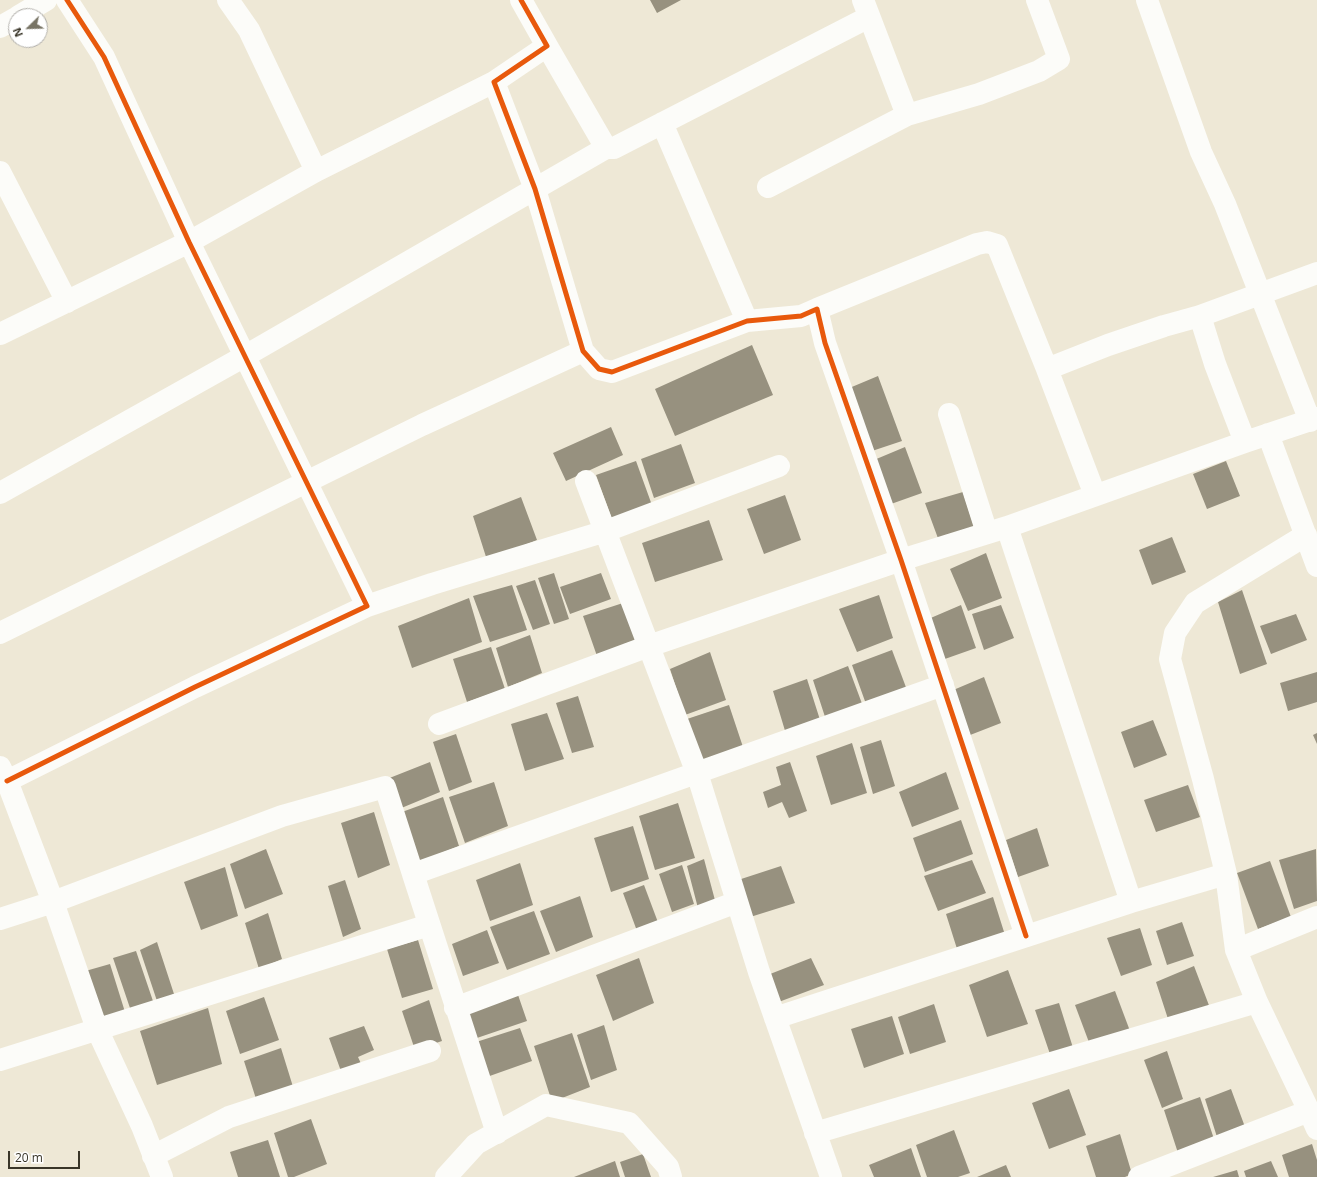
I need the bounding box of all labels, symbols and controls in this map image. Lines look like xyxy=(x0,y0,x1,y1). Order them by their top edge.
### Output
north arrow xyxy=(8,8,48,48)
text: N xyxy=(9,25,26,40)
scale bar xyxy=(10,1143,82,1169)
text: 20 m xyxy=(15,1149,43,1166)

